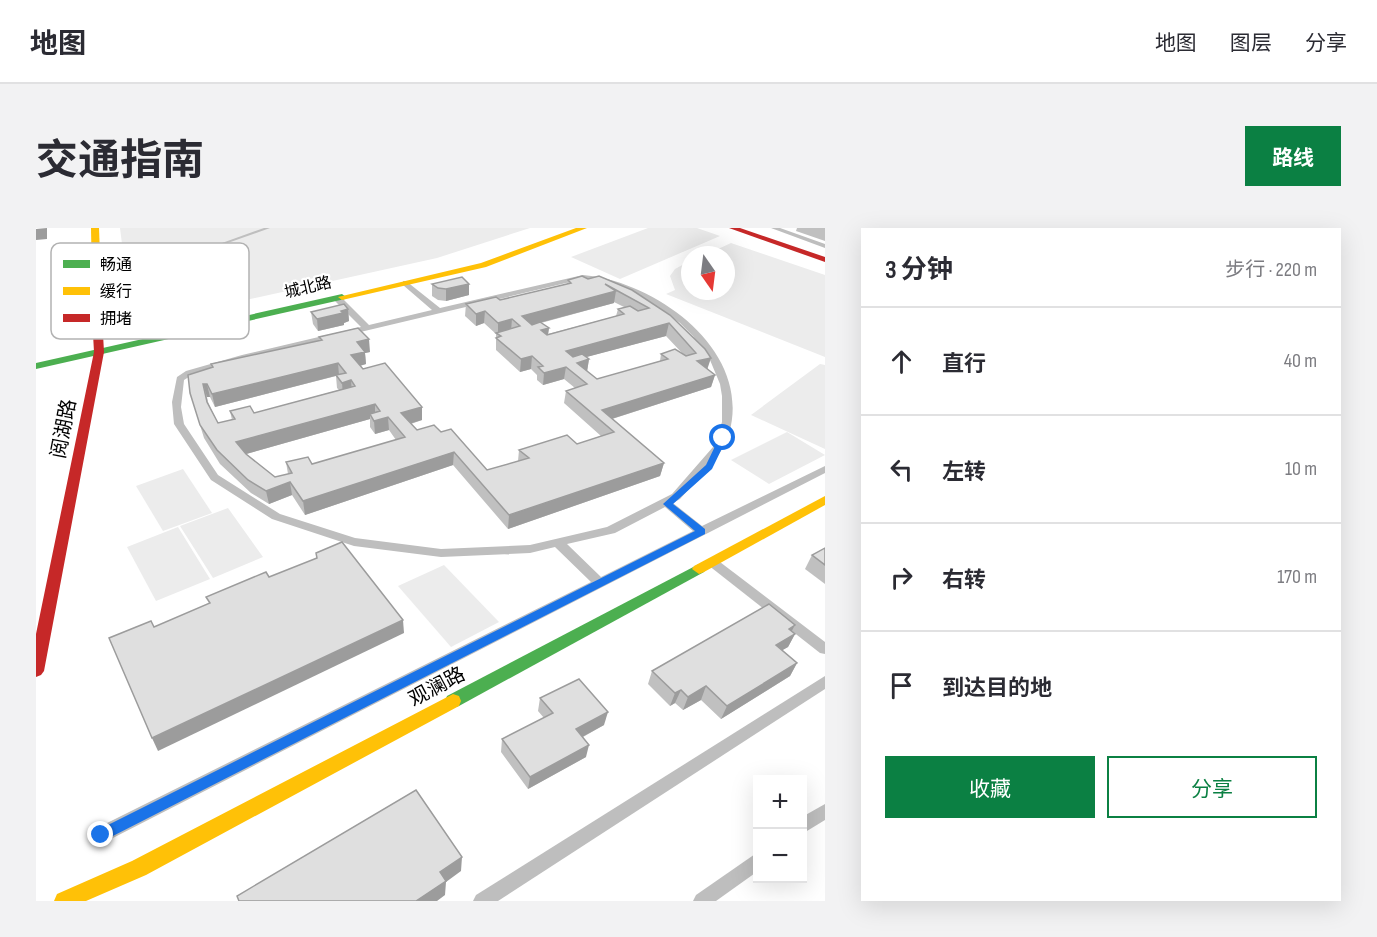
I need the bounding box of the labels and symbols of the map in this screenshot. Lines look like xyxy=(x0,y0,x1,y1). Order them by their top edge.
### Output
legend xyxy=(51,243,249,339)
north arrow xyxy=(681,246,735,300)
text: 畅通 xyxy=(100,256,132,275)
street label: 城北路 xyxy=(282,273,334,303)
text: 缓行 xyxy=(100,283,132,302)
text: 拥堵 xyxy=(100,310,132,329)
street label: 阅湖路 xyxy=(46,397,82,461)
route start xyxy=(709,424,735,450)
street label: 观澜路 xyxy=(405,662,469,712)
route end xyxy=(87,821,113,847)

